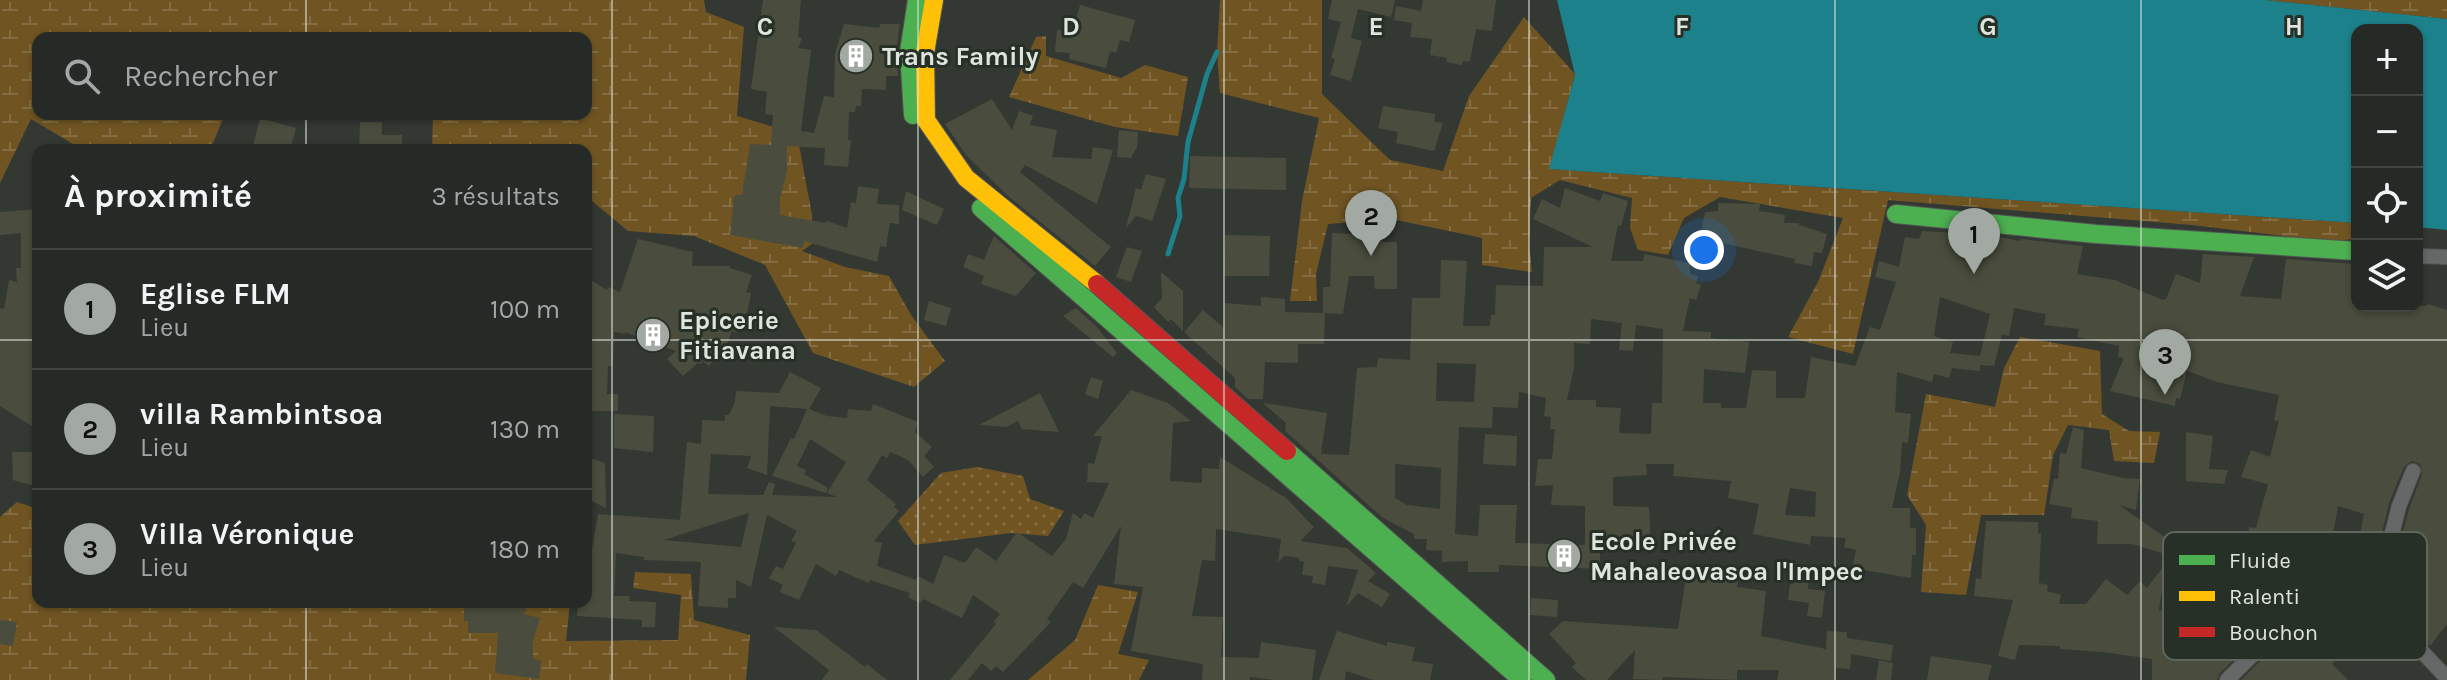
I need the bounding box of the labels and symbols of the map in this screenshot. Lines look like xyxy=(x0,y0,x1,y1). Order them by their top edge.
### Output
text: C xyxy=(757,11,773,42)
text: D xyxy=(1062,11,1080,42)
text: E xyxy=(1368,11,1384,42)
text: F xyxy=(1675,11,1689,42)
text: G xyxy=(1979,11,1997,42)
text: H xyxy=(2285,11,2303,42)
building icon: Trans Family xyxy=(837,37,875,75)
place label: Trans Family xyxy=(882,41,1039,72)
pin: 2 xyxy=(1345,190,1397,256)
pin: 1 xyxy=(1948,208,2000,274)
your location xyxy=(1684,230,1724,270)
place label: Epicerie Fitiavana xyxy=(679,305,796,366)
building icon: Epicerie Fitiavana xyxy=(634,316,672,354)
pin: 3 xyxy=(2139,329,2191,395)
place label: Ecole Privée Mahaleovasoa l'Impec xyxy=(1590,526,1863,587)
legend xyxy=(2163,532,2427,660)
building icon: Ecole Privée Mahaleovasoa l'Impec xyxy=(1545,537,1583,575)
text: Fluide xyxy=(2229,548,2291,574)
text: Ralenti xyxy=(2229,584,2300,610)
text: Bouchon xyxy=(2229,620,2318,646)

